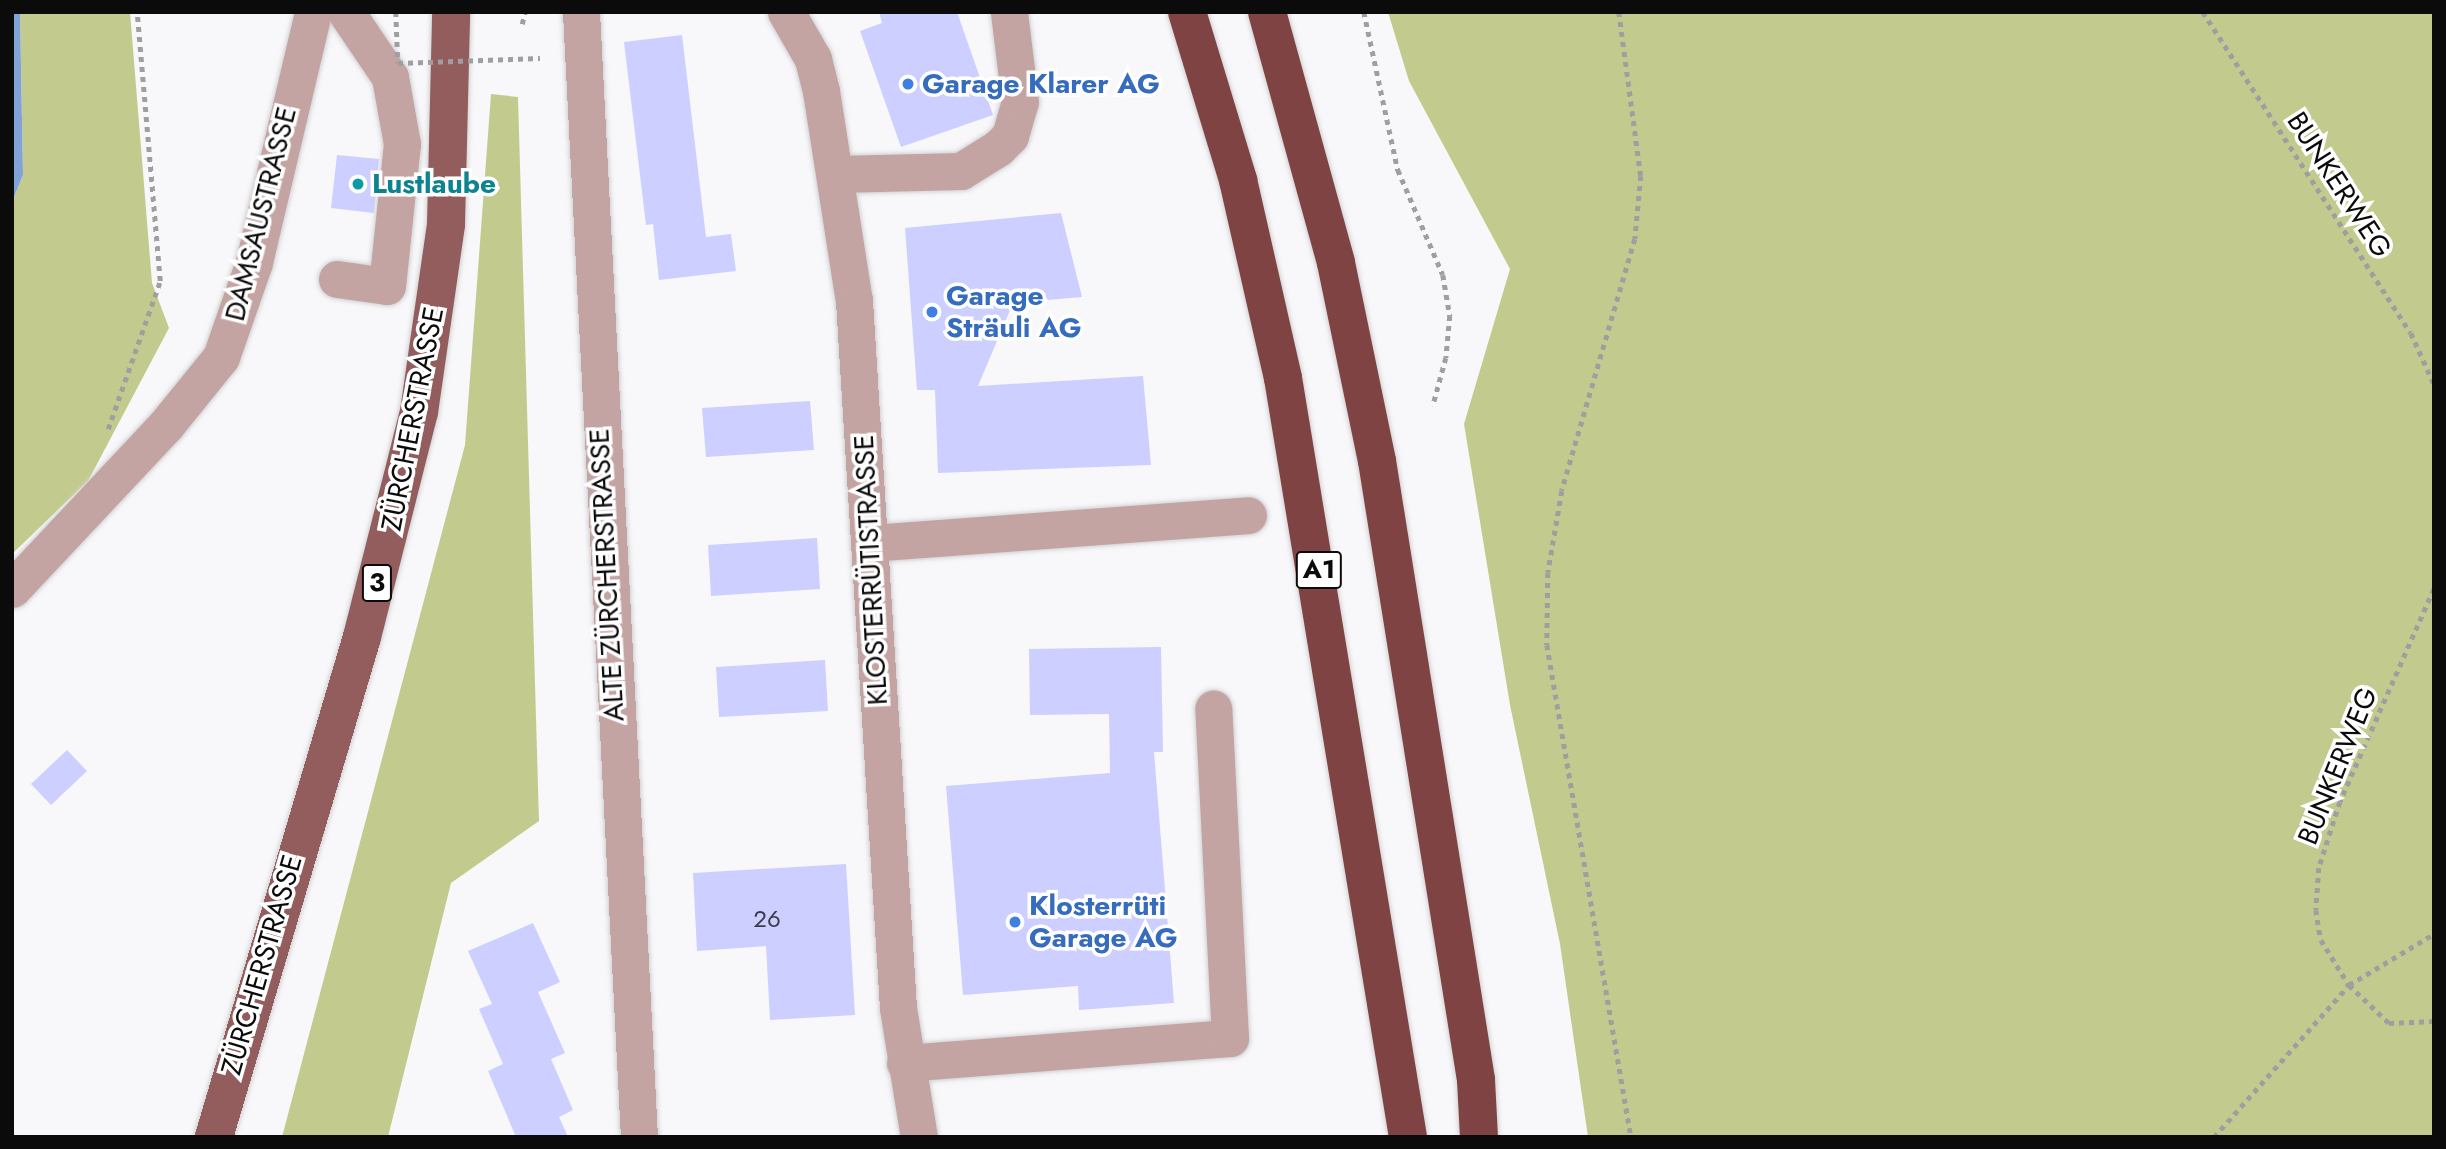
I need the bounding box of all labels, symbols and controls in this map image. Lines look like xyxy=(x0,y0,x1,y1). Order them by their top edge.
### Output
place label: Garage Klarer AG xyxy=(922,67,1160,101)
marker: Garage Klarer AG xyxy=(900,76,916,92)
street label: DAMSAUSTRASSE xyxy=(218,104,304,324)
street label: BUNKERWEG xyxy=(2280,106,2398,264)
place label: Lustlaube xyxy=(372,167,496,201)
marker: Lustlaube xyxy=(350,176,366,192)
place label: Garage Sträuli AG xyxy=(946,279,1081,345)
street label: ZÜRCHERSTRASSE xyxy=(375,304,451,534)
marker: Garage Sträuli AG xyxy=(924,304,940,320)
street label: ALTE ZÜRCHERSTRASSE xyxy=(583,428,631,722)
street label: KLOSTERRÜTISTRASSE xyxy=(847,434,895,706)
road number: A1 xyxy=(1294,548,1344,592)
road number: 3 xyxy=(361,561,393,606)
street label: BUNKERWEG xyxy=(2291,682,2385,850)
street label: ZÜRCHERSTRASSE xyxy=(215,851,309,1079)
place label: Klosterrüti Garage AG xyxy=(1029,889,1178,955)
house number: 26 xyxy=(753,905,781,933)
marker: Klosterrüti Garage AG xyxy=(1007,914,1023,930)

